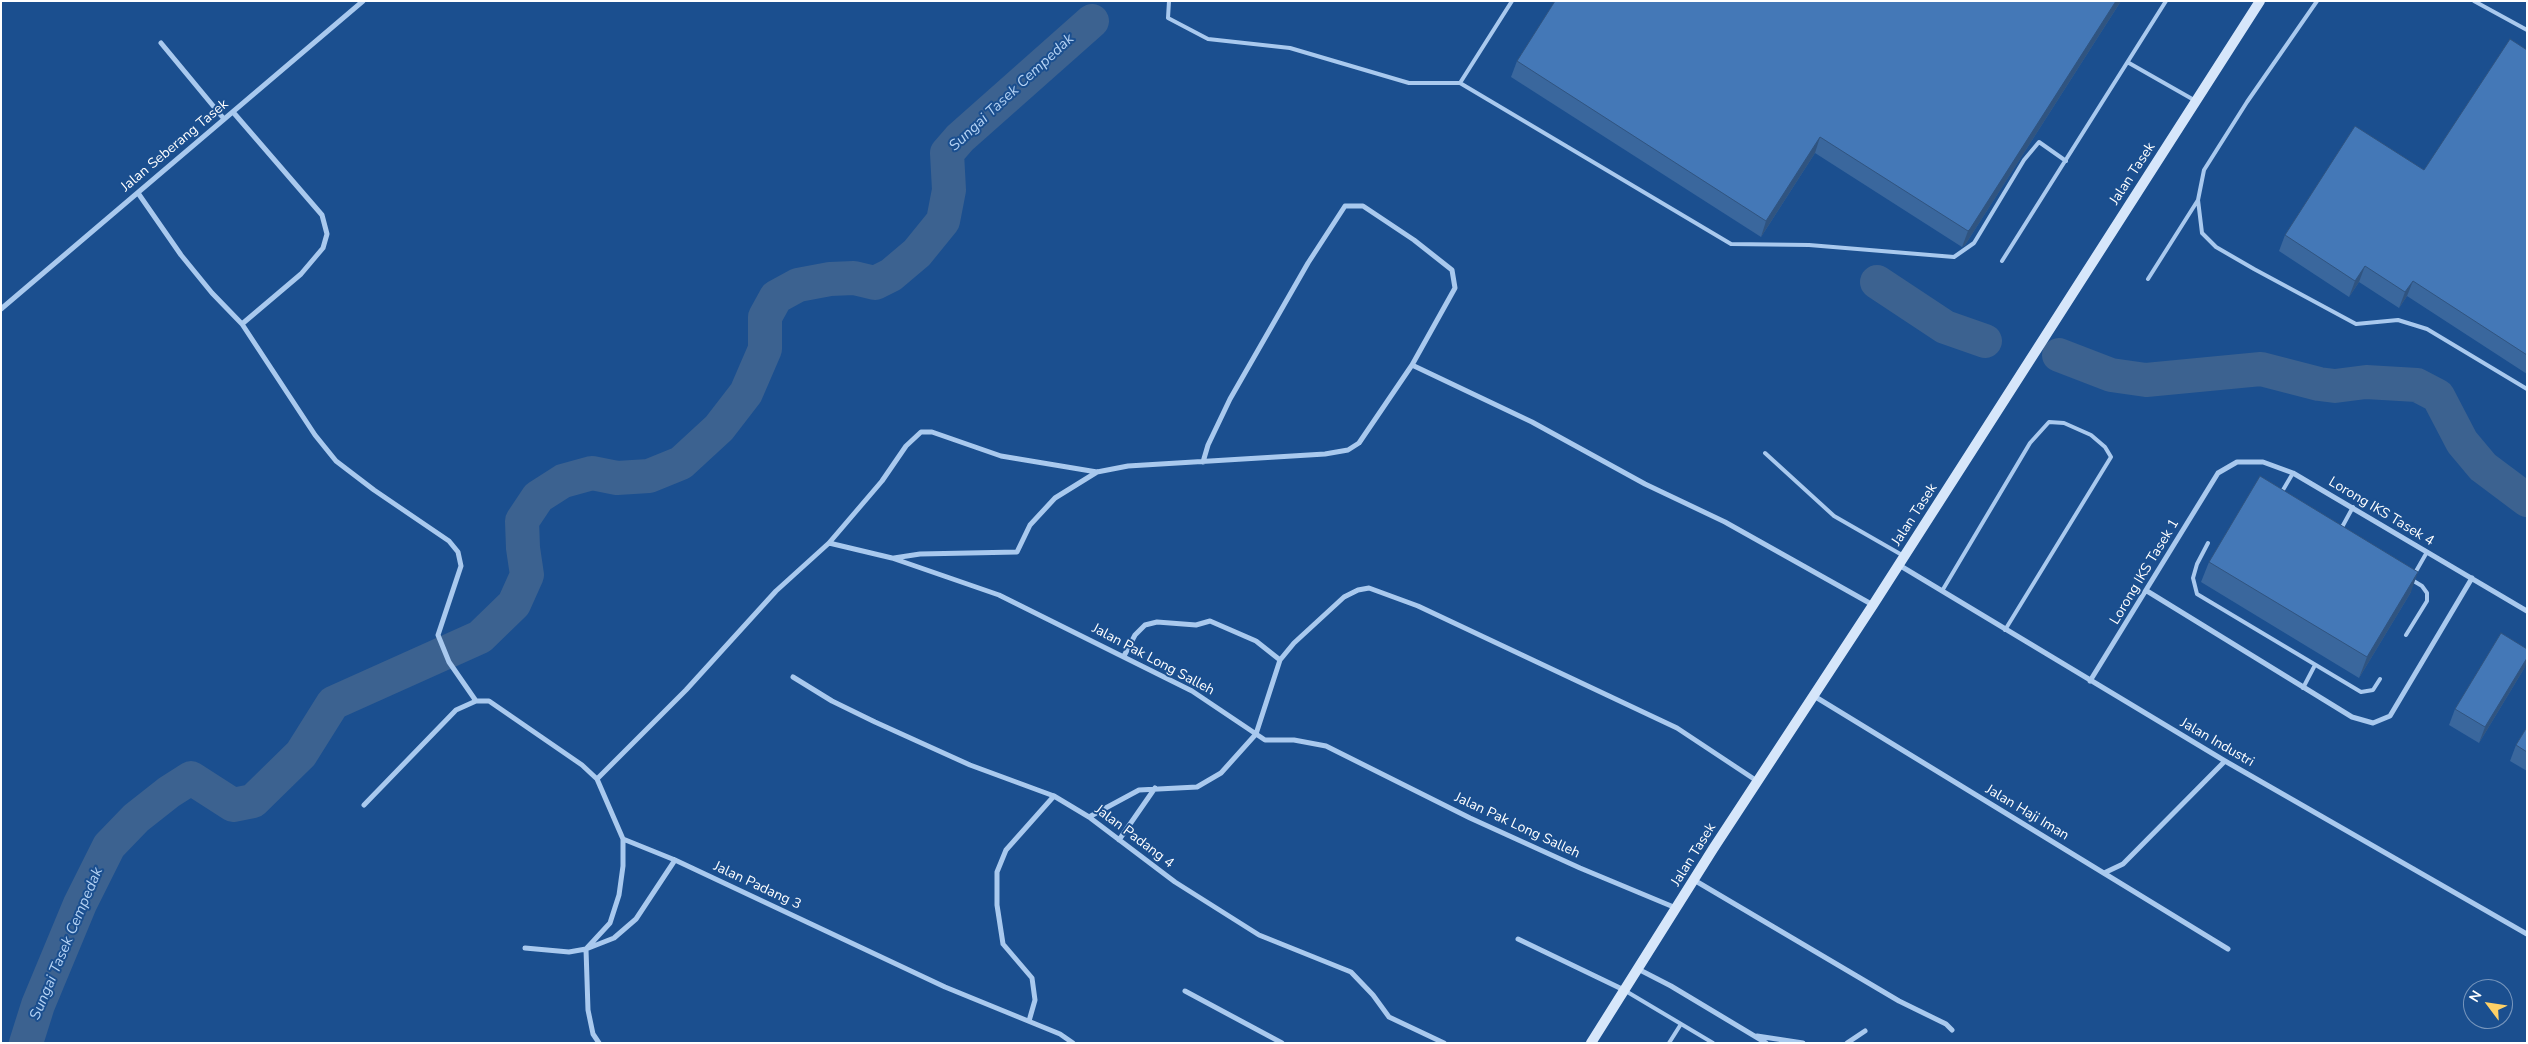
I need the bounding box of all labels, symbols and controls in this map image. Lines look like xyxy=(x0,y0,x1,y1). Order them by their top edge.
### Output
water label: Sungai Tasek Cempedak xyxy=(946,31,1078,155)
street label: Jalan Seberang Tasek xyxy=(118,96,232,196)
street label: Jalan Tasek xyxy=(2107,140,2159,208)
street label: Lorong IKS Tasek 4 xyxy=(2325,474,2437,550)
street label: Jalan Tasek xyxy=(1889,481,1941,549)
street label: Lorong IKS Tasek 1 xyxy=(2107,516,2183,628)
street label: Jalan Pak Long Salleh xyxy=(1089,621,1217,699)
street label: Jalan Industri xyxy=(2177,715,2257,771)
street label: Jalan Haji Iman xyxy=(1982,782,2072,844)
street label: Jalan Pak Long Salleh xyxy=(1452,790,1582,862)
street label: Jalan Padang 4 xyxy=(1091,802,1177,872)
street label: Jalan Tasek xyxy=(1668,820,1720,890)
street label: Jalan Padang 3 xyxy=(711,858,803,914)
water label: Sungai Tasek Cempedak xyxy=(27,865,107,1023)
north arrow xyxy=(2463,979,2513,1029)
text: N xyxy=(2465,987,2486,1006)

